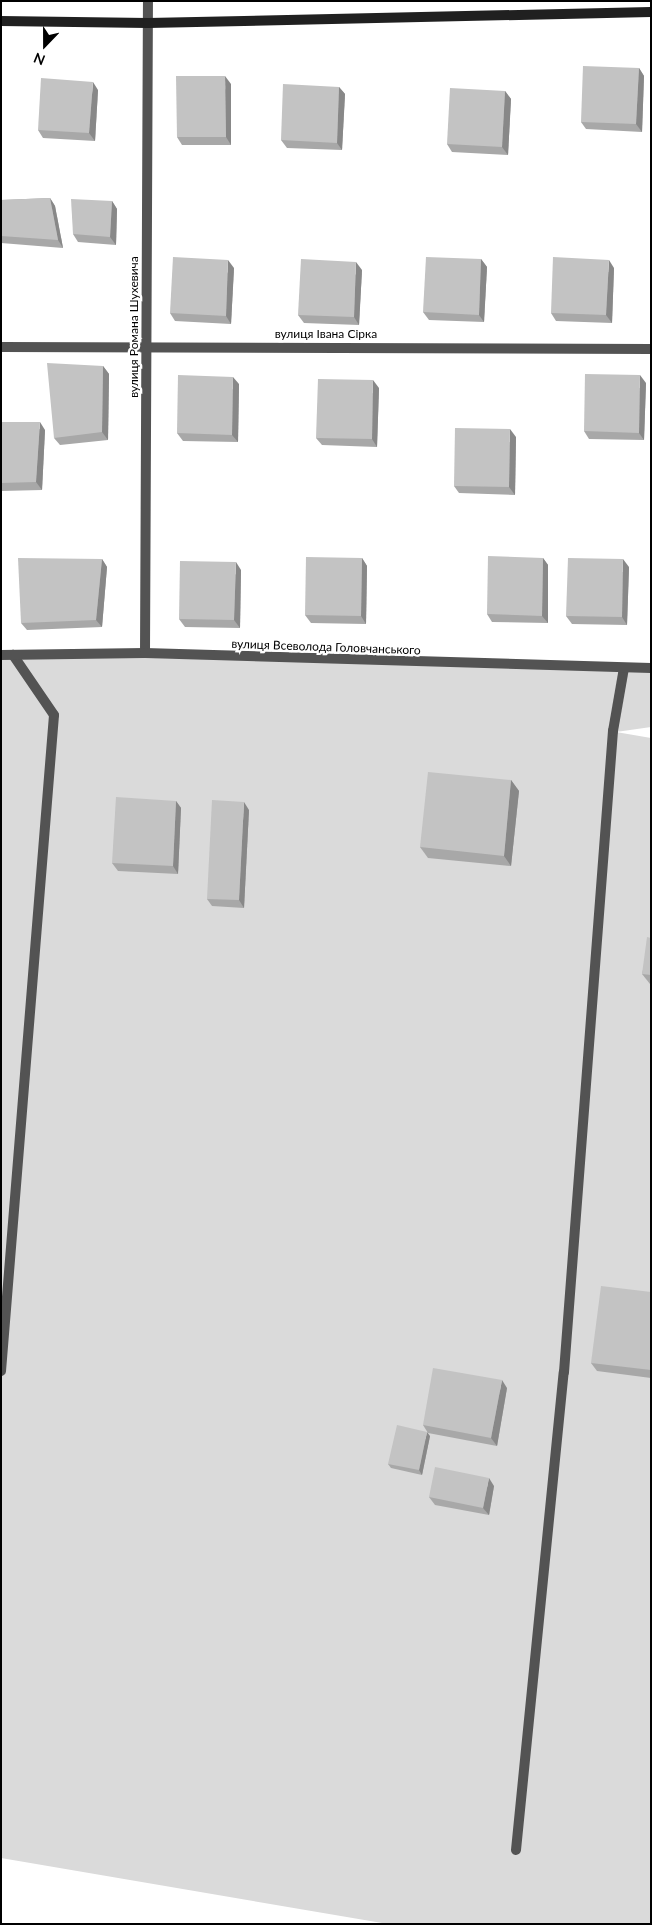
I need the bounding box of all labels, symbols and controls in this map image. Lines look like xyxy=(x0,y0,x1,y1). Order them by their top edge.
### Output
north arrow xyxy=(20,20,70,70)
text: N xyxy=(31,49,47,69)
street label: вулиця Романа Шухевича xyxy=(127,256,141,398)
street label: вулиця Івана Сірка xyxy=(275,327,377,341)
street label: вулиця Всеволода Головчанського xyxy=(231,637,421,657)

